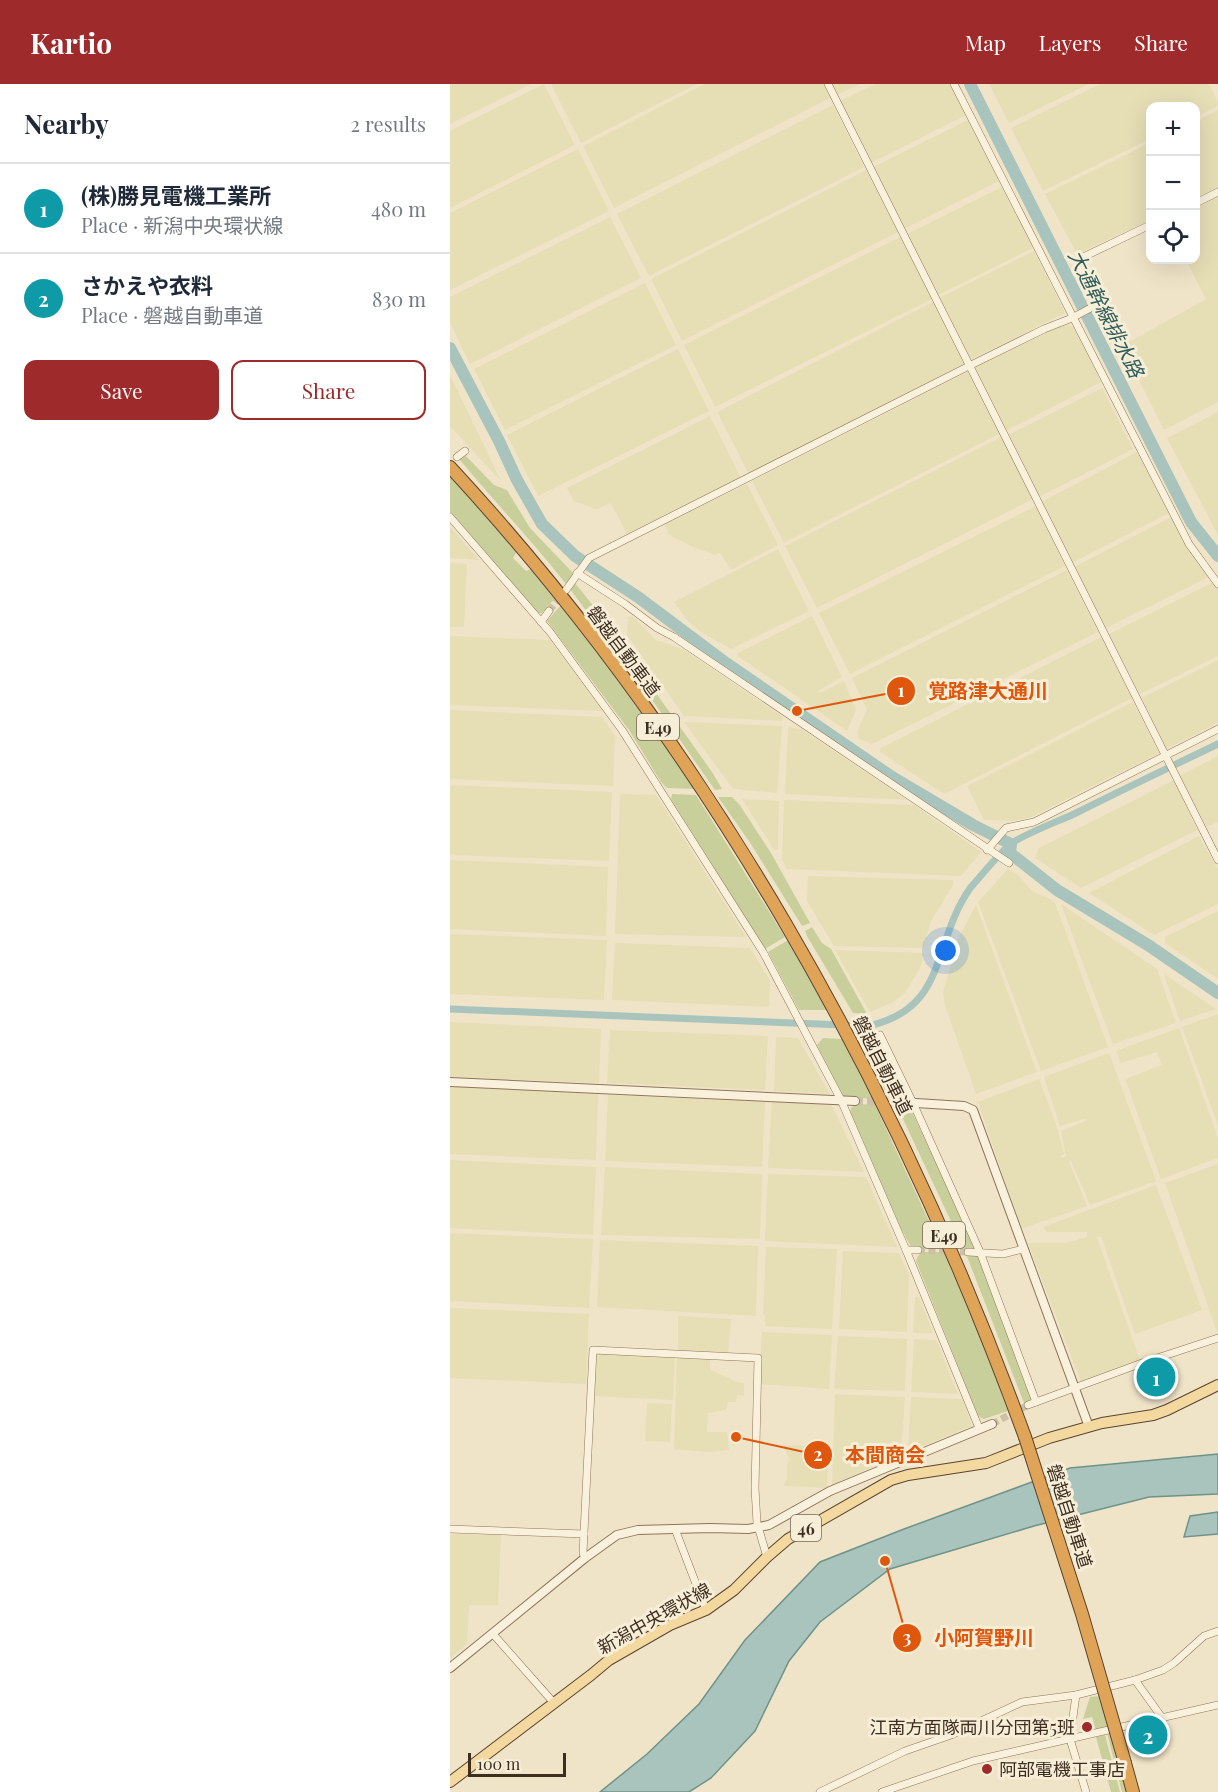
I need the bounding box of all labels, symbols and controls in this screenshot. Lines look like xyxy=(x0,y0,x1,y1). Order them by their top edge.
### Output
text: Kartio xyxy=(30,24,112,61)
text: Map xyxy=(965,28,1006,56)
text: Layers xyxy=(1039,28,1101,56)
text: Share xyxy=(1134,28,1188,56)
map controls xyxy=(1146,102,1200,264)
button: + xyxy=(1146,102,1200,156)
text: Nearby xyxy=(24,106,109,141)
text: 2 results xyxy=(351,110,426,137)
button: − xyxy=(1146,156,1200,210)
text: (株)勝見電機工業所 xyxy=(81,180,271,210)
text: 1 xyxy=(40,195,47,222)
text: 480 m xyxy=(371,195,426,222)
button: locate xyxy=(1146,210,1200,264)
text: Place · 新潟中央環状線 xyxy=(81,211,283,238)
water label: 大通幹線排水路 xyxy=(1063,245,1152,383)
text: さかえや衣料 xyxy=(81,270,213,300)
text: 2 xyxy=(38,285,49,312)
text: 830 m xyxy=(372,285,426,312)
text: Place · 磐越自動車道 xyxy=(81,301,263,328)
button: Save xyxy=(24,360,219,420)
button: Share xyxy=(231,360,426,420)
street label: 磐越自動車道 xyxy=(582,601,666,701)
callout: 覚路津大通川 xyxy=(886,672,1060,710)
text: 覚路津大通川 xyxy=(928,676,1048,703)
text: 1 xyxy=(898,678,905,702)
road number: E49 xyxy=(637,714,679,740)
your location xyxy=(931,936,960,965)
street label: 磐越自動車道 xyxy=(848,1011,918,1119)
road number: E49 xyxy=(923,1222,965,1248)
pin: 1 xyxy=(1136,1354,1176,1400)
callout: 本間商会 xyxy=(803,1436,937,1474)
text: 本間商会 xyxy=(845,1440,925,1467)
text: 2 xyxy=(813,1442,823,1466)
street label: 磐越自動車道 xyxy=(1042,1461,1098,1571)
road number: 46 xyxy=(791,1515,821,1541)
street label: 新潟中央環状線 xyxy=(593,1577,715,1659)
callout: 小阿賀野川 xyxy=(892,1619,1046,1657)
text: 小阿賀野川 xyxy=(934,1623,1034,1650)
text: 3 xyxy=(903,1625,912,1649)
pin: 2 xyxy=(1128,1712,1168,1758)
place label: 江南方面隊両川分団第5班 xyxy=(870,1715,1075,1739)
marker: 江南方面隊両川分団第5班 xyxy=(1080,1720,1094,1734)
scale bar xyxy=(468,1750,566,1778)
text: 100 m xyxy=(477,1753,520,1774)
place label: 阿部電機工事店 xyxy=(999,1757,1125,1781)
marker: 阿部電機工事店 xyxy=(980,1762,994,1776)

